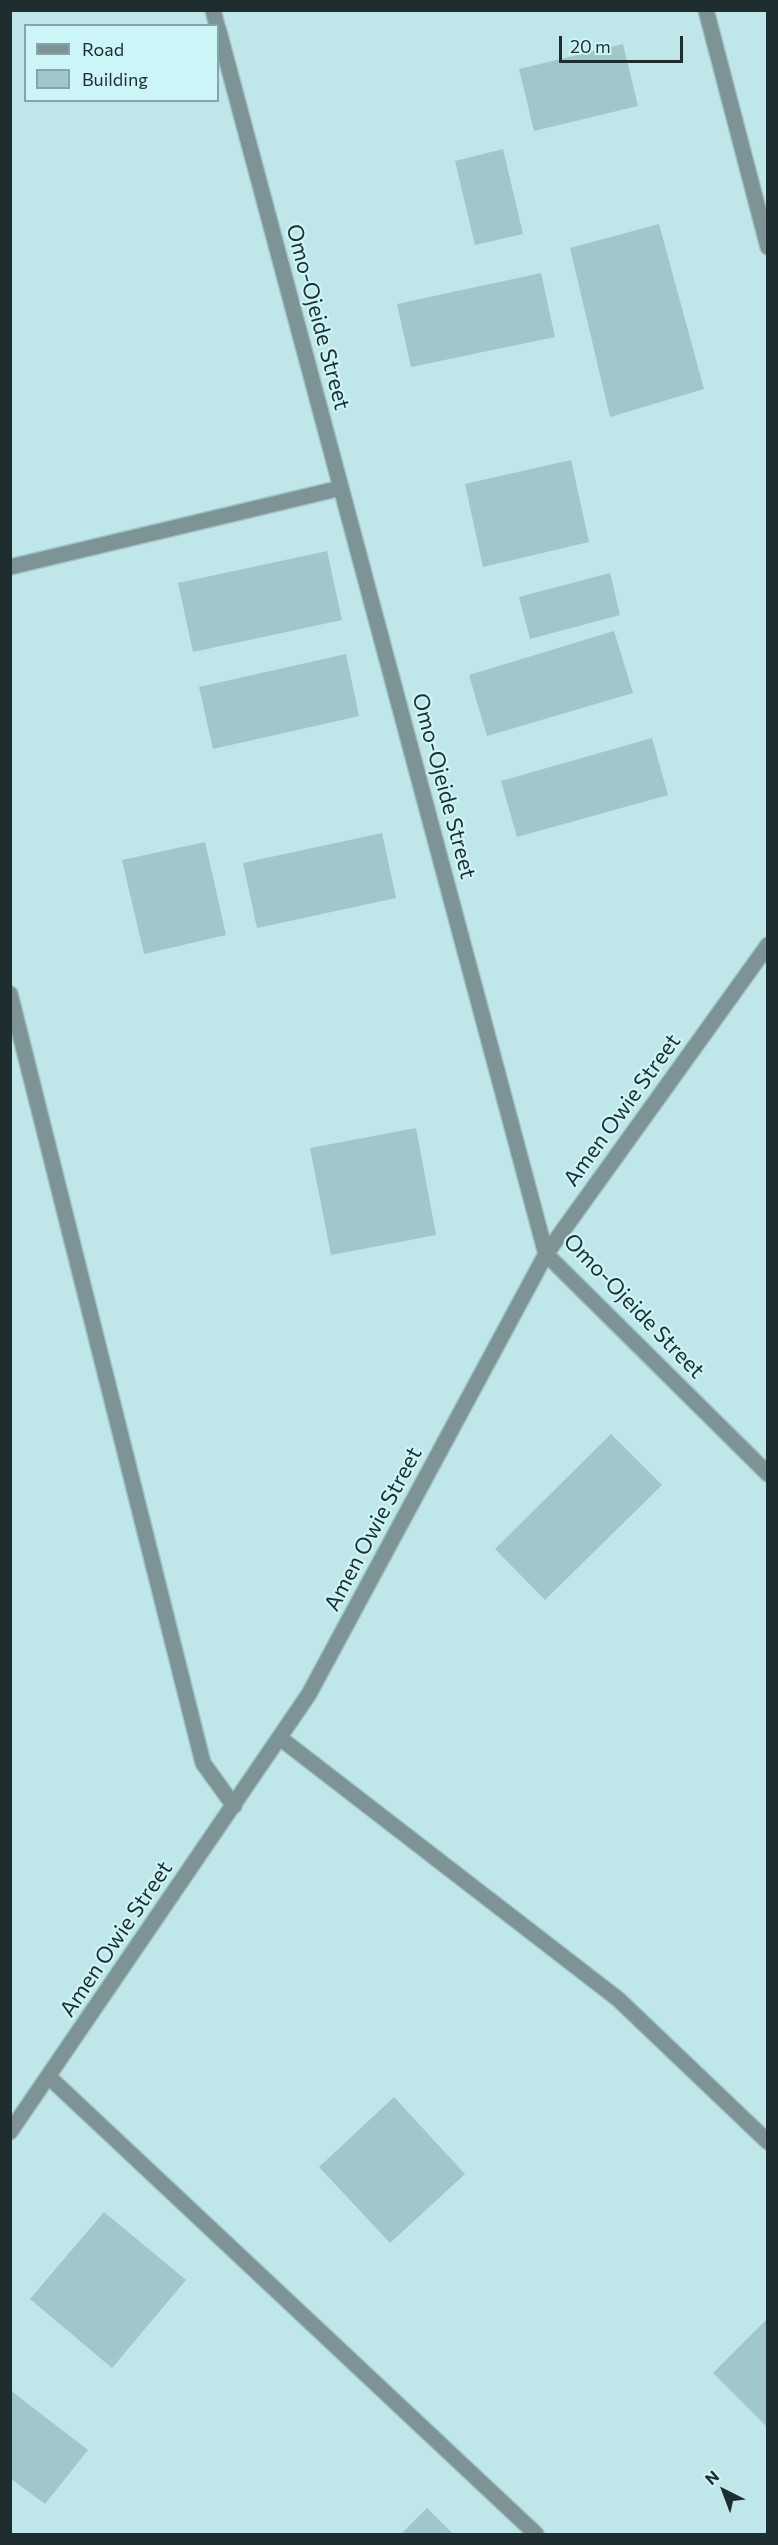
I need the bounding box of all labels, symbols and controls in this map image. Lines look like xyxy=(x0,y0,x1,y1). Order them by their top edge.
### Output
legend xyxy=(24,24,219,102)
scale bar xyxy=(562,24,686,62)
text: 20 m xyxy=(570,35,611,57)
text: Road xyxy=(82,38,124,60)
text: Building xyxy=(82,68,148,90)
street label: Omo-Ojeide Street xyxy=(281,221,355,413)
street label: Omo-Ojeide Street xyxy=(407,690,481,882)
street label: Amen Owie Street xyxy=(558,1029,686,1191)
street label: Omo-Ojeide Street xyxy=(558,1228,710,1384)
street label: Amen Owie Street xyxy=(319,1442,427,1616)
street label: Amen Owie Street xyxy=(54,1856,178,2022)
north arrow xyxy=(694,2461,754,2521)
text: N xyxy=(701,2466,722,2488)

